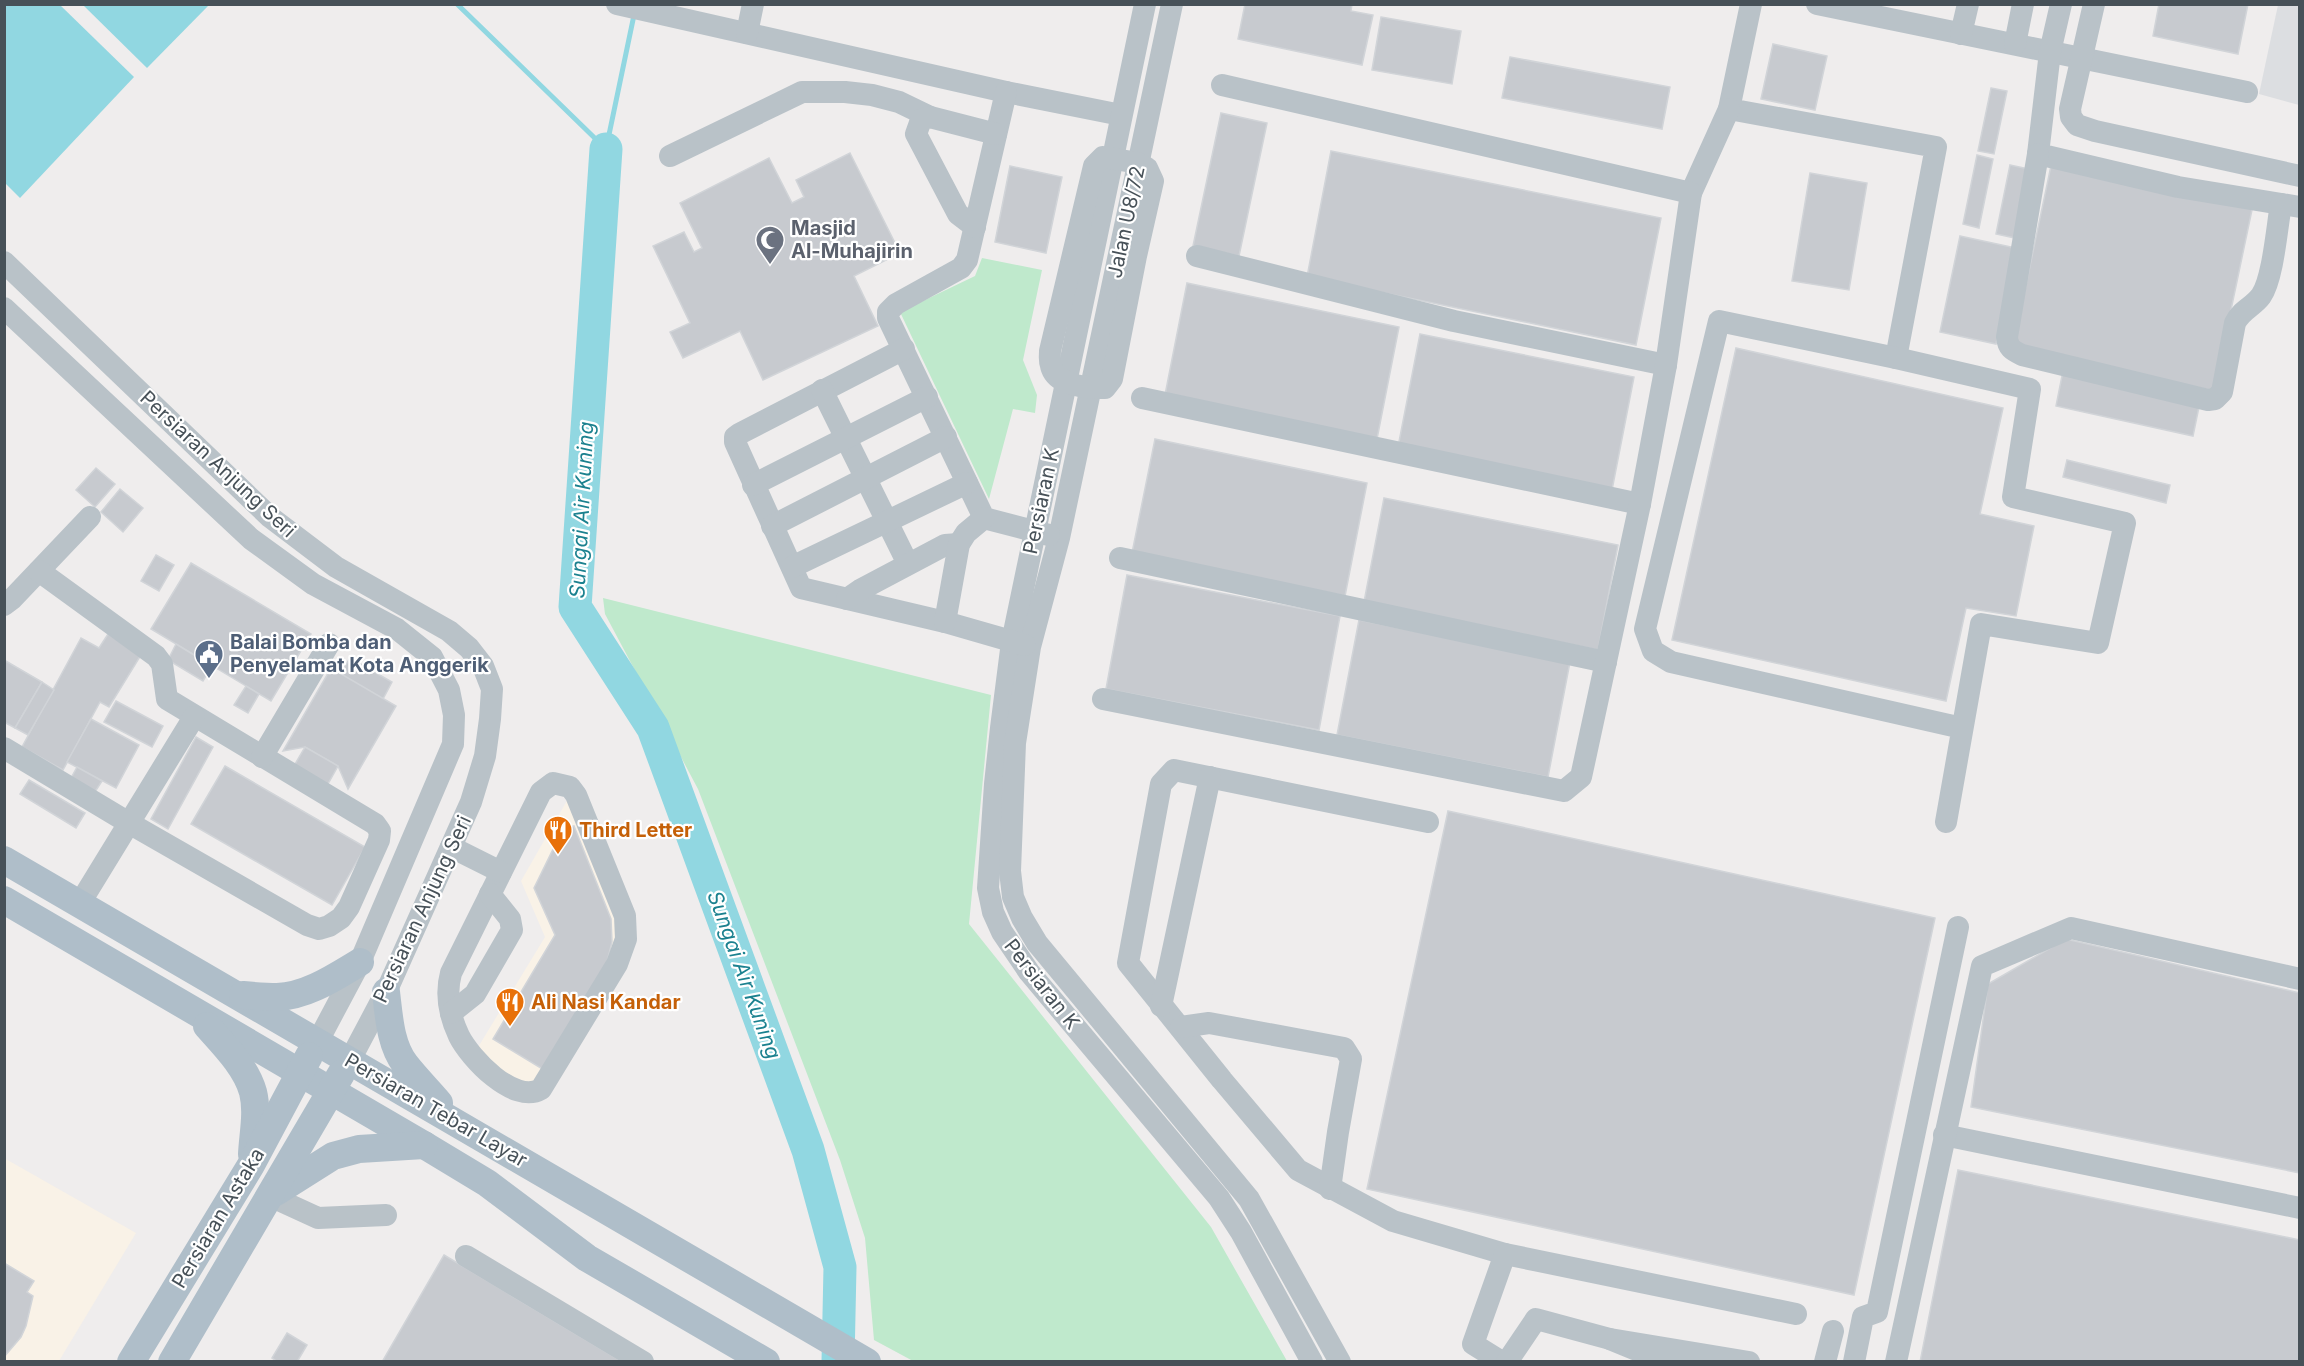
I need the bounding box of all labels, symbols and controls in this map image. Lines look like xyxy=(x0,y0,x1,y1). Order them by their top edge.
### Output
street label: Jalan U8/72 xyxy=(1102,164,1150,280)
place label: Masjid Al-Muhajirin xyxy=(791,216,913,263)
mosque icon: Masjid Al-Muhajirin xyxy=(754,224,786,266)
street label: Persiaran Anjung Seri xyxy=(135,386,301,542)
water label: Sungai Air Kuning xyxy=(564,421,599,599)
street label: Persiaran K xyxy=(1018,446,1064,556)
place label: Balai Bomba dan Penyelamat Kota Anggerik xyxy=(230,630,489,677)
public building icon: Balai Bomba dan Penyelamat Kota Anggerik xyxy=(193,638,225,680)
street label: Persiaran Anjung Seri xyxy=(368,812,476,1006)
restaurant icon: Third Letter xyxy=(542,814,574,856)
place label: Third Letter xyxy=(579,818,692,842)
water label: Sungai Air Kuning xyxy=(702,887,787,1062)
street label: Persiaran K xyxy=(999,934,1085,1034)
restaurant icon: Ali Nasi Kandar xyxy=(494,986,526,1028)
place label: Ali Nasi Kandar xyxy=(531,990,681,1014)
street label: Persiaran Tebar Layar xyxy=(341,1048,532,1172)
street label: Persiaran Astaka xyxy=(167,1144,269,1292)

